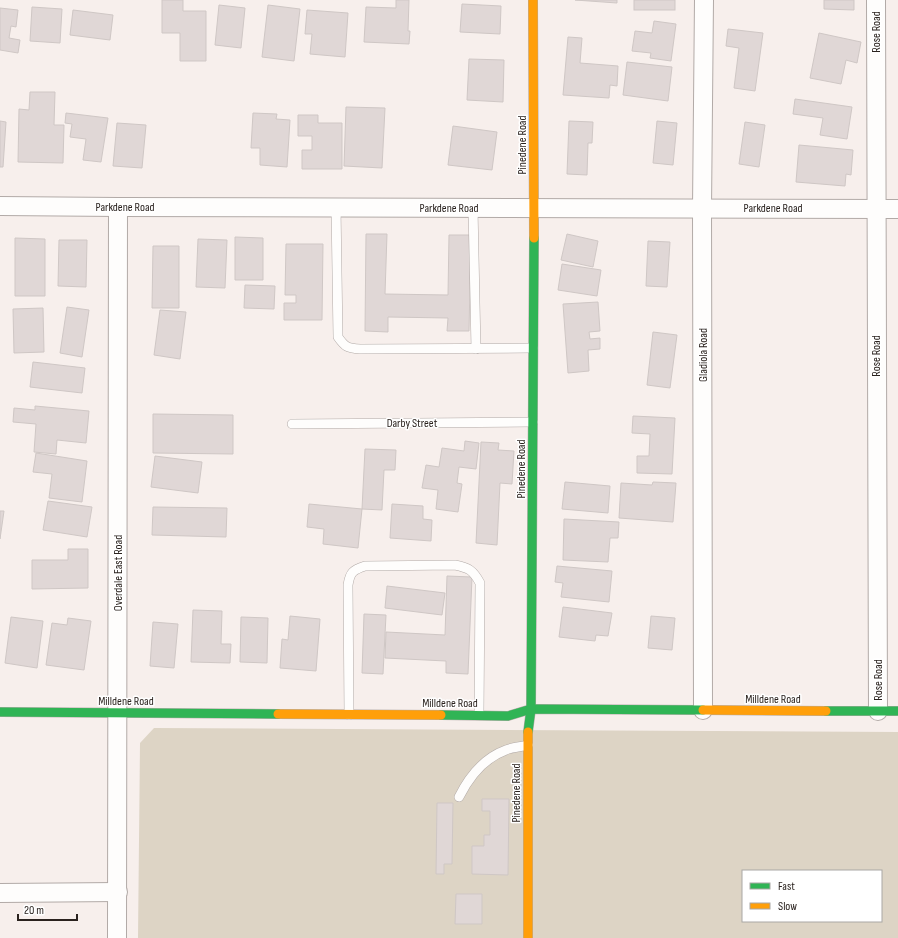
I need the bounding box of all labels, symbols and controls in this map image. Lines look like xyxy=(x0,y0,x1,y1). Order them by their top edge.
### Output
street label: Rose Road xyxy=(869,11,884,53)
street label: Pinedene Road xyxy=(515,116,530,174)
street label: Parkdene Road xyxy=(95,200,155,215)
street label: Parkdene Road xyxy=(419,201,479,216)
street label: Parkdene Road xyxy=(743,201,803,216)
street label: Gladiola Road xyxy=(696,328,711,382)
street label: Rose Road xyxy=(869,335,884,377)
street label: Darby Street xyxy=(387,416,438,431)
street label: Pinedene Road xyxy=(514,440,529,498)
street label: Overdale East Road xyxy=(111,535,126,611)
street label: Rose Road xyxy=(871,659,886,701)
street label: Milldene Road xyxy=(745,692,801,707)
street label: Milldene Road xyxy=(98,694,154,709)
street label: Milldene Road xyxy=(422,696,478,711)
street label: Pinedene Road xyxy=(509,764,524,822)
legend xyxy=(742,870,882,922)
text: Fast xyxy=(778,879,795,894)
scale bar xyxy=(18,896,77,922)
text: Slow xyxy=(778,899,797,914)
text: 20 m xyxy=(24,903,44,918)

